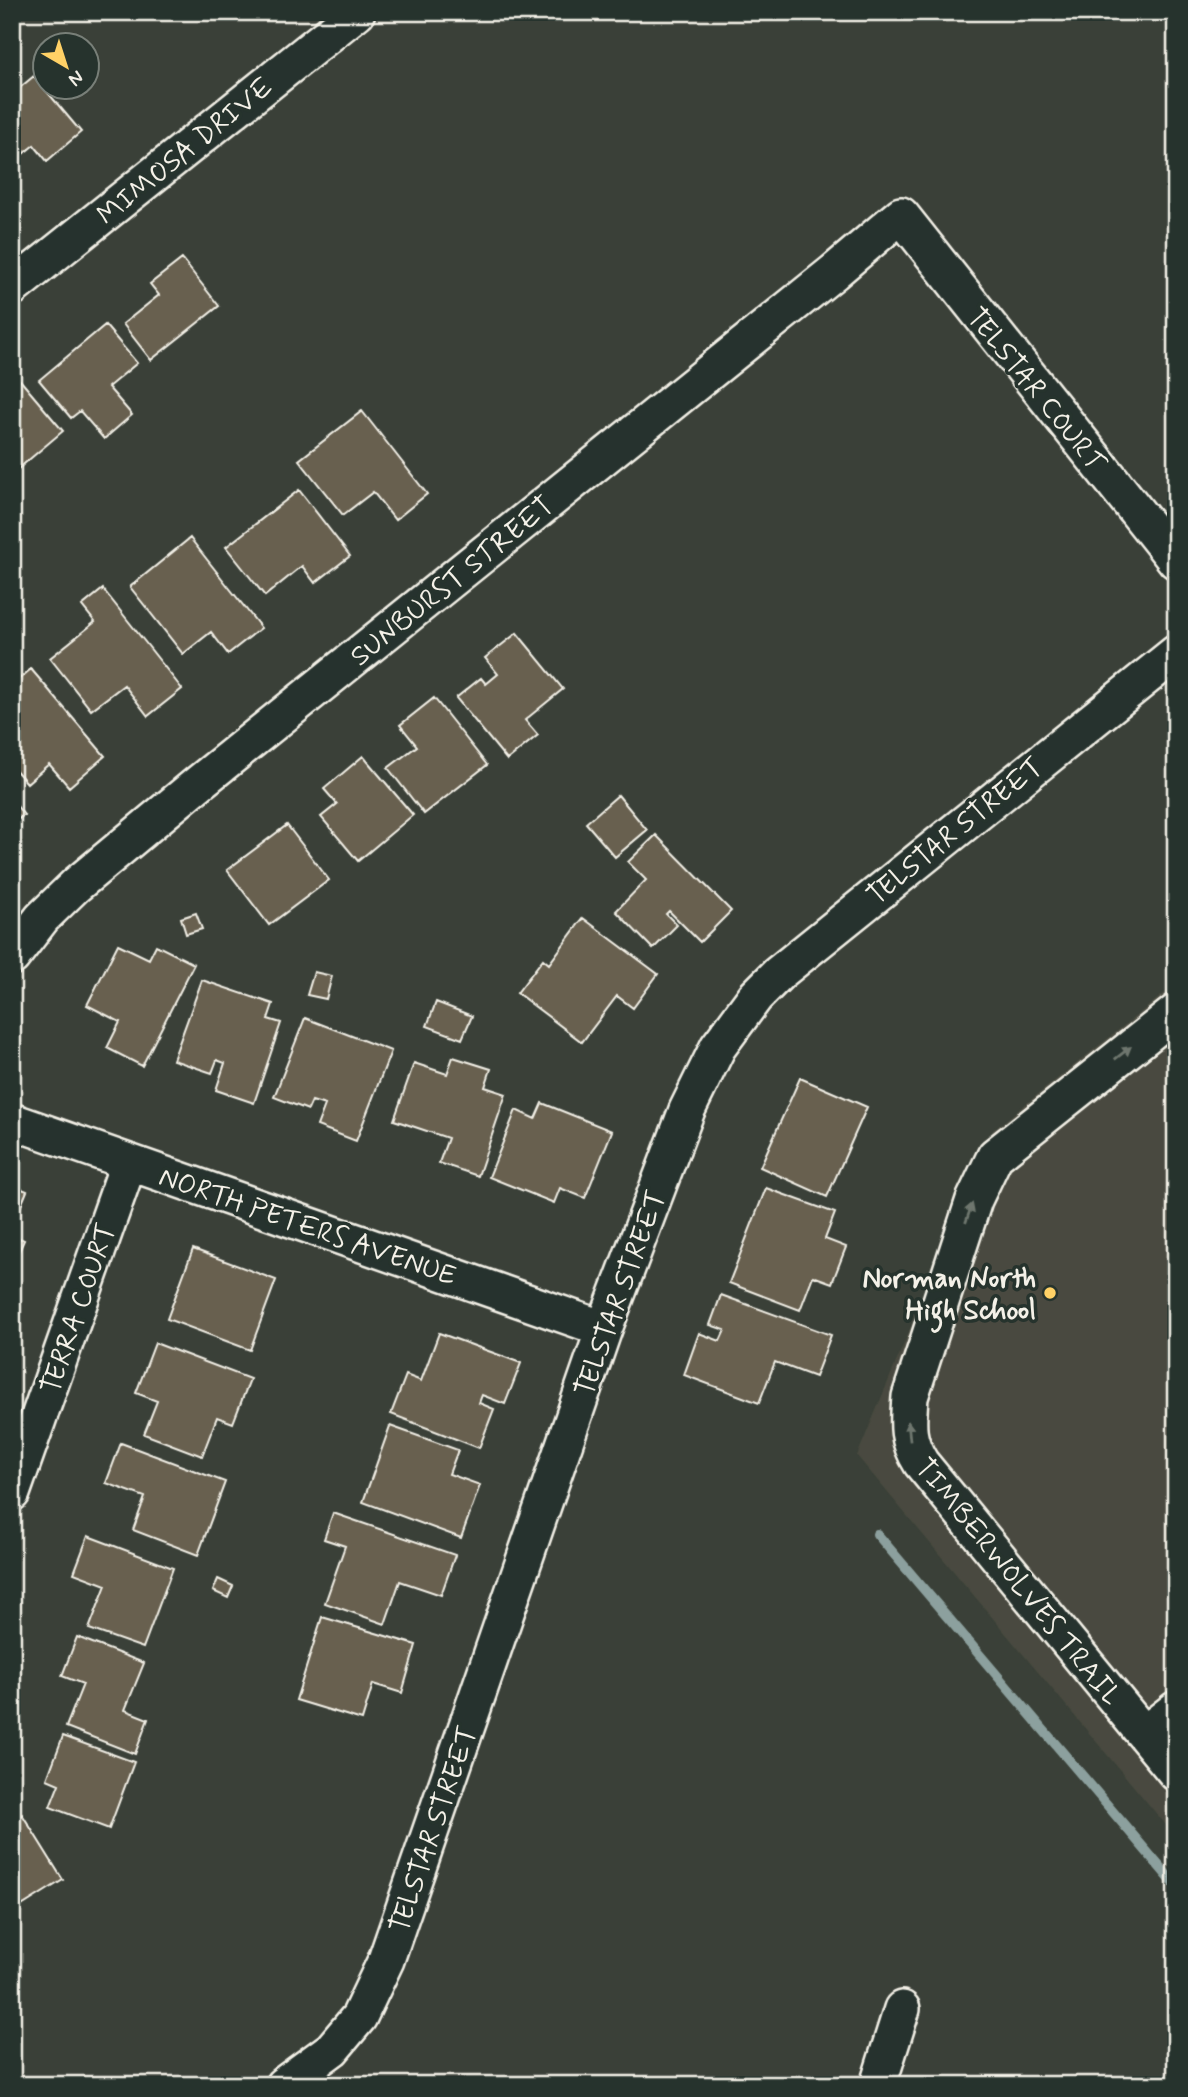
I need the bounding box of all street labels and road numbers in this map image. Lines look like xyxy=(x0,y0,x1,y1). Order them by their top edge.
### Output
street label: MIMOSA DRIVE xyxy=(90,70,281,234)
street label: TELSTAR COURT xyxy=(957,300,1114,481)
street label: SUNBURST STREET xyxy=(343,488,562,675)
street label: TELSTAR STREET xyxy=(860,749,1052,915)
street label: NORTH PETERS AVENUE xyxy=(154,1159,461,1296)
street label: TELSTAR STREET xyxy=(567,1186,676,1402)
street label: TERRA COURT xyxy=(33,1219,126,1399)
street label: TIMBERWOLVES TRAIL xyxy=(905,1451,1129,1714)
street label: TELSTAR STREET xyxy=(382,1721,487,1938)

